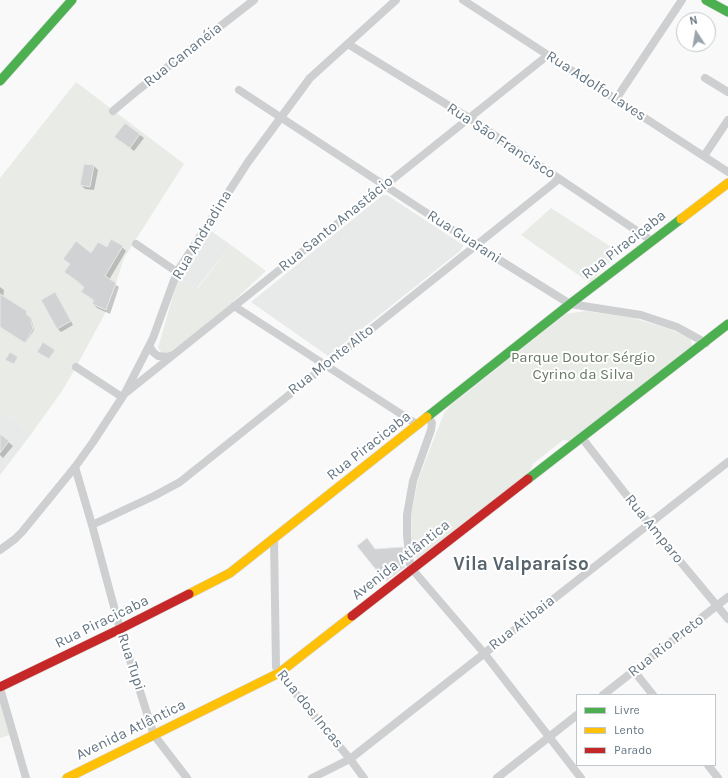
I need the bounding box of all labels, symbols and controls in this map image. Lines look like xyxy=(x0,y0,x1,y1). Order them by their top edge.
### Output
north arrow xyxy=(676,12,716,52)
text: N xyxy=(688,14,699,28)
street label: Rua Cananéia xyxy=(140,19,226,91)
street label: Rua Adolfo Laves xyxy=(543,47,649,125)
street label: Rua São Francisco xyxy=(443,99,559,183)
street label: Rua Santo Anastácio xyxy=(275,172,397,276)
street label: Rua Andradina xyxy=(168,187,236,283)
street label: Rua Guarani xyxy=(424,206,504,268)
street label: Rua Piracicaba xyxy=(578,207,670,283)
street label: Rua Monte Alto xyxy=(285,321,377,399)
park label: Parque Doutor Sérgio Cyrino da Silva xyxy=(511,349,655,384)
street label: Rua Piracicaba xyxy=(323,408,415,484)
street label: Rua Amparo xyxy=(621,491,687,567)
street label: Avenida Atlântica xyxy=(348,516,454,604)
district label: Vila Valparaíso xyxy=(453,554,589,576)
street label: Rua Piracicaba xyxy=(52,592,152,652)
street label: Rua Atibaia xyxy=(485,592,559,654)
street label: Rua Rio Preto xyxy=(625,611,707,681)
street label: Rua Tupi xyxy=(113,631,149,693)
street label: Rua dos Incas xyxy=(273,666,347,752)
legend xyxy=(576,694,716,766)
street label: Avenida Atlântica xyxy=(73,696,189,764)
text: Livre xyxy=(614,703,640,717)
text: Lento xyxy=(614,723,644,737)
text: Parado xyxy=(614,743,652,757)

